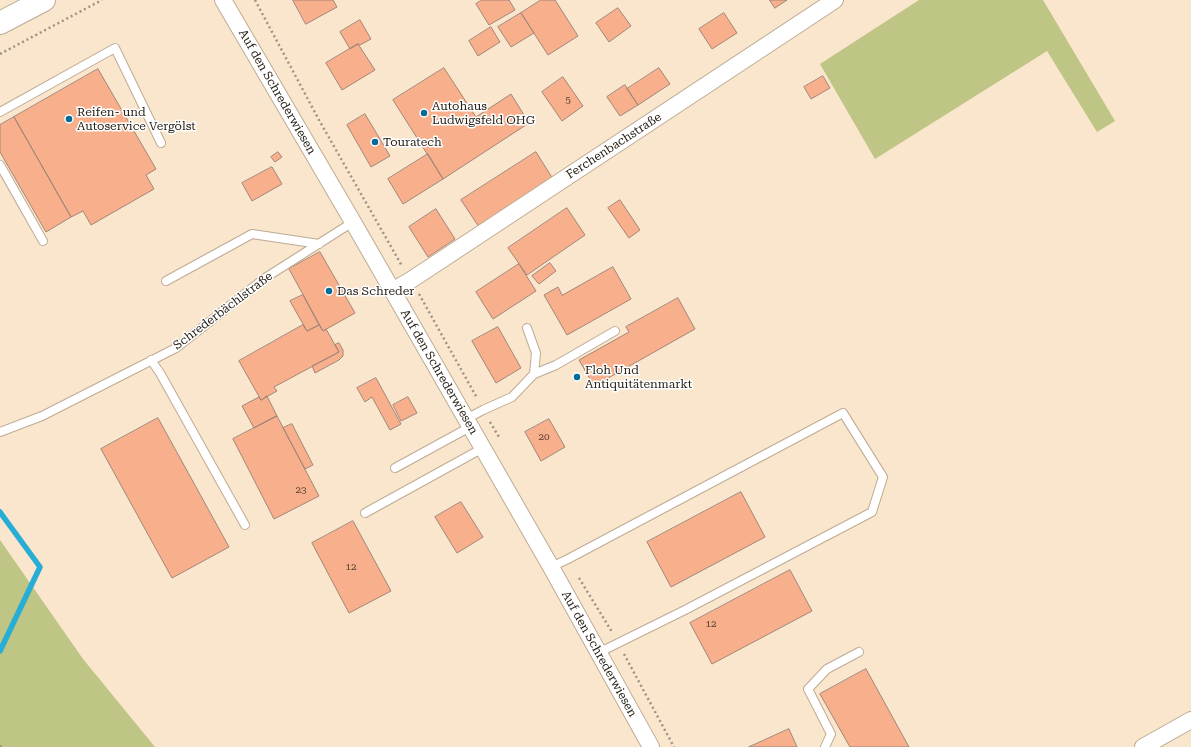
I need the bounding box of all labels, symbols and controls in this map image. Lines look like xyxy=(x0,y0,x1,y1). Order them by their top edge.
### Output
street label: Auf den Schrederwiesen xyxy=(235,27,319,157)
house number: 5 xyxy=(565,94,571,106)
place label: Autohaus Ludwigsfeld OHG xyxy=(432,99,535,127)
place label: Reifen- und Autoservice Vergölst xyxy=(77,105,196,133)
marker: Autohaus Ludwigsfeld OHG xyxy=(419,108,429,118)
street label: Ferchenbachstraße xyxy=(564,110,664,182)
marker: Reifen- und Autoservice Vergölst xyxy=(64,114,74,124)
place label: Touratech xyxy=(383,135,442,149)
marker: Touratech xyxy=(370,137,380,147)
street label: Schrederbächlstraße xyxy=(171,269,275,353)
place label: Das Schreder xyxy=(337,284,414,298)
marker: Das Schreder xyxy=(324,286,334,296)
street label: Auf den Schrederwiesen xyxy=(397,307,481,437)
place label: Floh Und Antiquitätenmarkt xyxy=(585,363,692,391)
marker: Floh Und Antiquitätenmarkt xyxy=(572,372,582,382)
house number: 20 xyxy=(538,431,550,443)
house number: 23 xyxy=(295,484,307,496)
house number: 12 xyxy=(345,561,357,573)
street label: Auf den Schrederwiesen xyxy=(558,588,640,720)
house number: 12 xyxy=(705,618,717,630)

